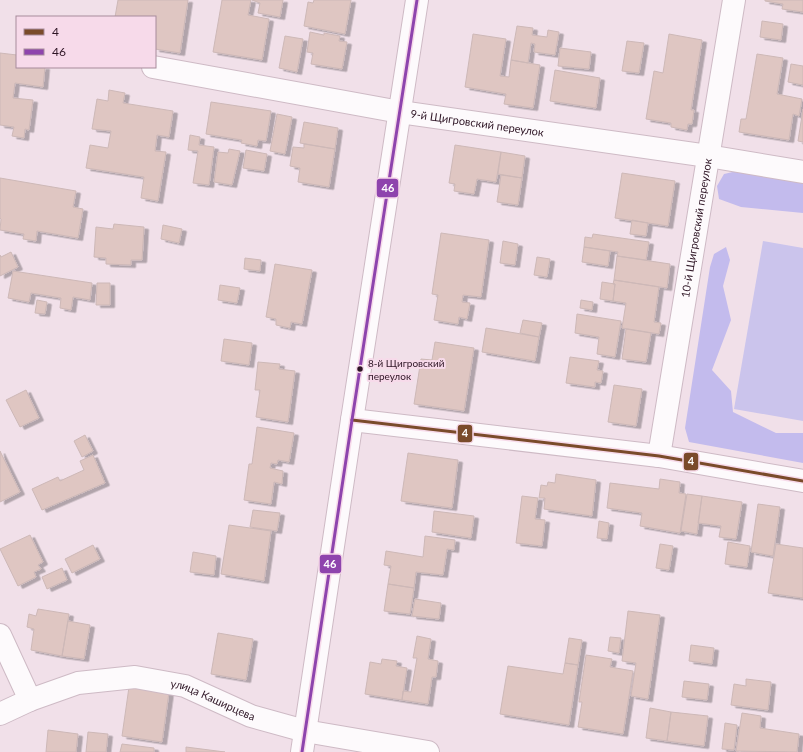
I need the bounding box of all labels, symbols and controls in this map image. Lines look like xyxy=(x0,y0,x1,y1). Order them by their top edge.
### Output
legend xyxy=(16,16,156,68)
text: 4 xyxy=(52,24,59,39)
text: 46 xyxy=(52,44,66,59)
street label: 9-й Щигровский переулок xyxy=(410,107,545,139)
street label: 10-й Щигровский переулок xyxy=(678,157,714,299)
line badge: 46 xyxy=(376,178,399,198)
text: 46 xyxy=(382,181,395,194)
place label: 8-й Щигровский переулок xyxy=(368,357,445,382)
marker: 8-й Щигровский переулок xyxy=(355,364,365,374)
line badge: 4 xyxy=(457,424,473,443)
text: 4 xyxy=(462,426,469,439)
line badge: 4 xyxy=(683,452,699,471)
text: 4 xyxy=(688,454,695,467)
line badge: 46 xyxy=(319,554,342,574)
text: 46 xyxy=(324,557,337,570)
street label: улица Каширцева xyxy=(170,677,256,723)

